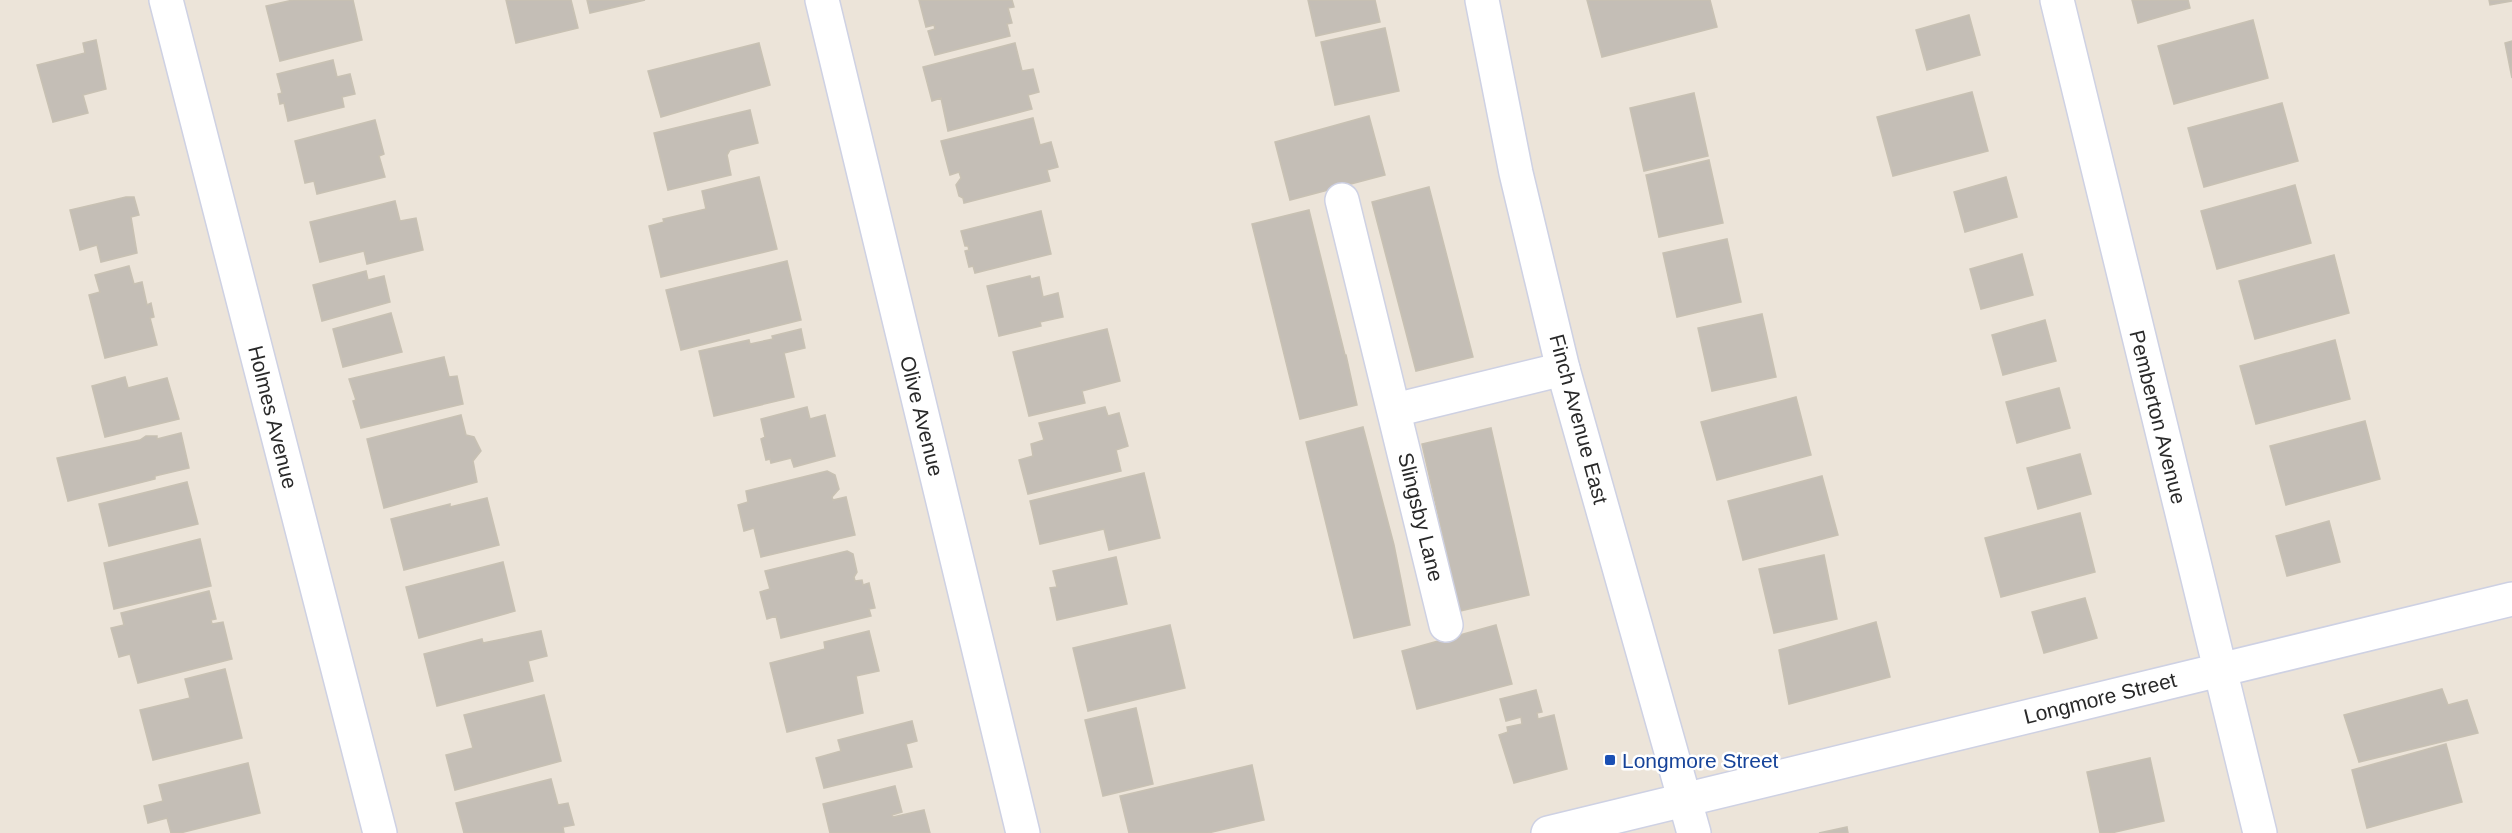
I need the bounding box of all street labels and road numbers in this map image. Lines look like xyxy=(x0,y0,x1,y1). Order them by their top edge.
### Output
street label: Pemberton Avenue xyxy=(2125,328,2191,506)
street label: Finch Avenue East xyxy=(1545,332,1613,507)
street label: Holmes Avenue xyxy=(244,343,302,491)
street label: Olive Avenue xyxy=(896,353,948,479)
street label: Slingsby Lane xyxy=(1394,450,1448,584)
street label: Longmore Street xyxy=(2021,668,2179,728)

